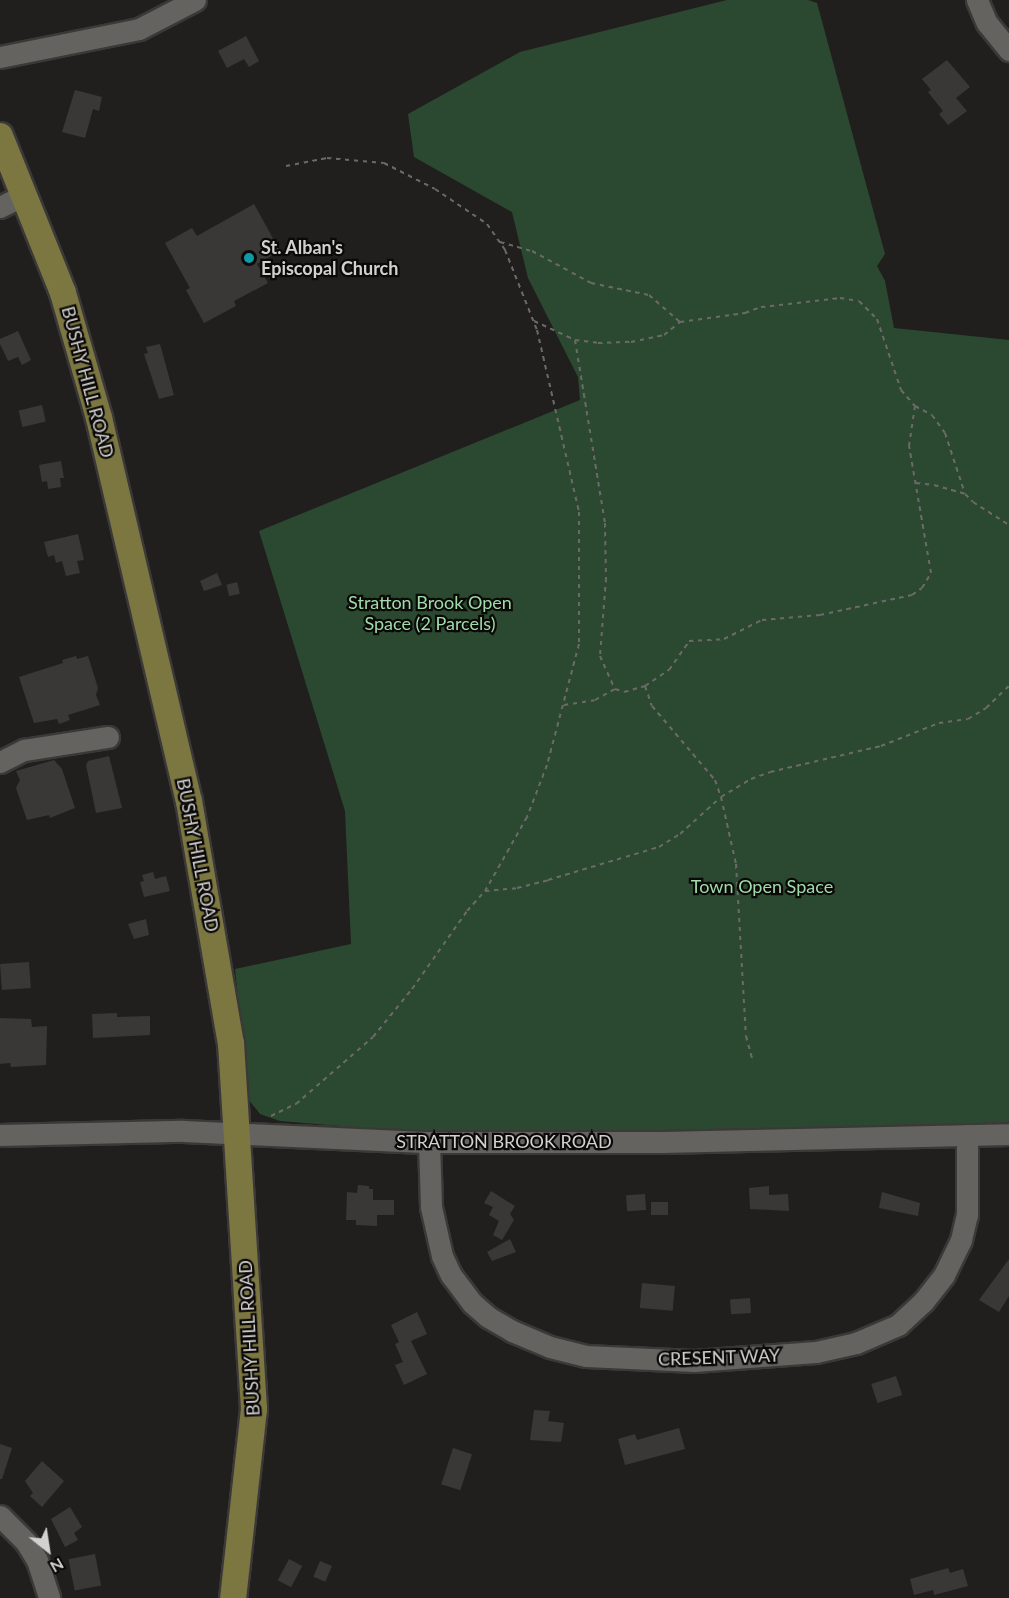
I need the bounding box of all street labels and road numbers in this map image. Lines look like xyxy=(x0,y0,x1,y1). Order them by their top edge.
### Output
street label: BUSHY HILL ROAD xyxy=(57,303,119,461)
street label: BUSHY HILL ROAD xyxy=(172,776,224,934)
street label: STRATTON BROOK ROAD xyxy=(396,1130,612,1152)
street label: BUSHY HILL ROAD xyxy=(234,1259,264,1417)
street label: CRESENT WAY xyxy=(657,1344,781,1370)

